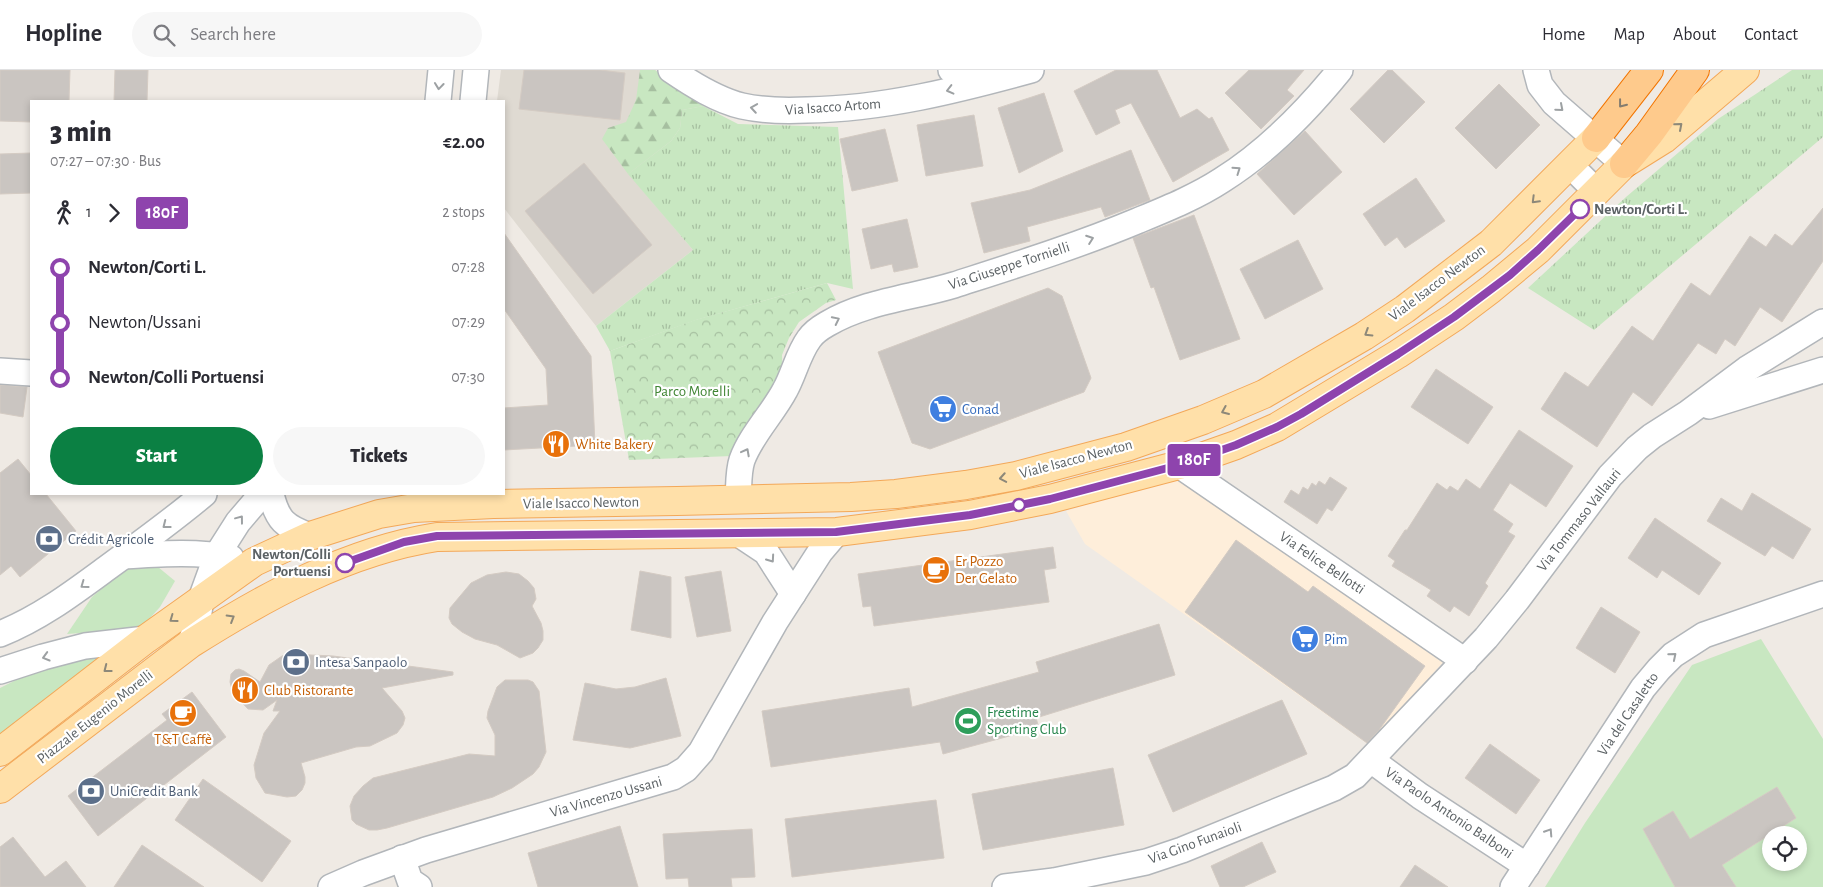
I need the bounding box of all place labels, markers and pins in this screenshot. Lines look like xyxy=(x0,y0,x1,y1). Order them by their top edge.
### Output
marker: Newton/Corti L. xyxy=(1570,199,1590,219)
place label: Newton/Corti L. xyxy=(1594,202,1687,217)
supermarket icon: Conad xyxy=(928,394,958,424)
place label: Conad xyxy=(962,402,999,417)
restaurant icon: White Bakery xyxy=(541,429,571,459)
place label: White Bakery xyxy=(575,437,654,452)
unlabelled marker xyxy=(1012,498,1026,512)
bank icon: Crédit Agricole xyxy=(34,524,64,554)
place label: Crédit Agricole xyxy=(68,532,154,547)
place label: Newton/Colli Portuensi xyxy=(252,547,331,579)
marker: Newton/Colli Portuensi xyxy=(335,553,355,573)
place label: Er Pozzo Der Gelato xyxy=(955,554,1017,586)
cafe icon: Er Pozzo Der Gelato xyxy=(921,555,951,585)
supermarket icon: Pim xyxy=(1290,624,1320,654)
place label: Pim xyxy=(1324,632,1347,647)
bank icon: Intesa Sanpaolo xyxy=(281,647,311,677)
place label: Intesa Sanpaolo xyxy=(315,655,407,670)
restaurant icon: Club Ristorante xyxy=(230,675,260,705)
place label: Club Ristorante xyxy=(264,683,353,698)
cafe icon: T&T Caffè xyxy=(168,698,198,728)
place label: Freetime Sporting Club xyxy=(987,705,1067,737)
sports icon: Freetime Sporting Club xyxy=(953,706,983,736)
place label: T&T Caffè xyxy=(154,732,212,747)
bank icon: UniCredit Bank xyxy=(76,776,106,806)
place label: UniCredit Bank xyxy=(110,784,198,799)

